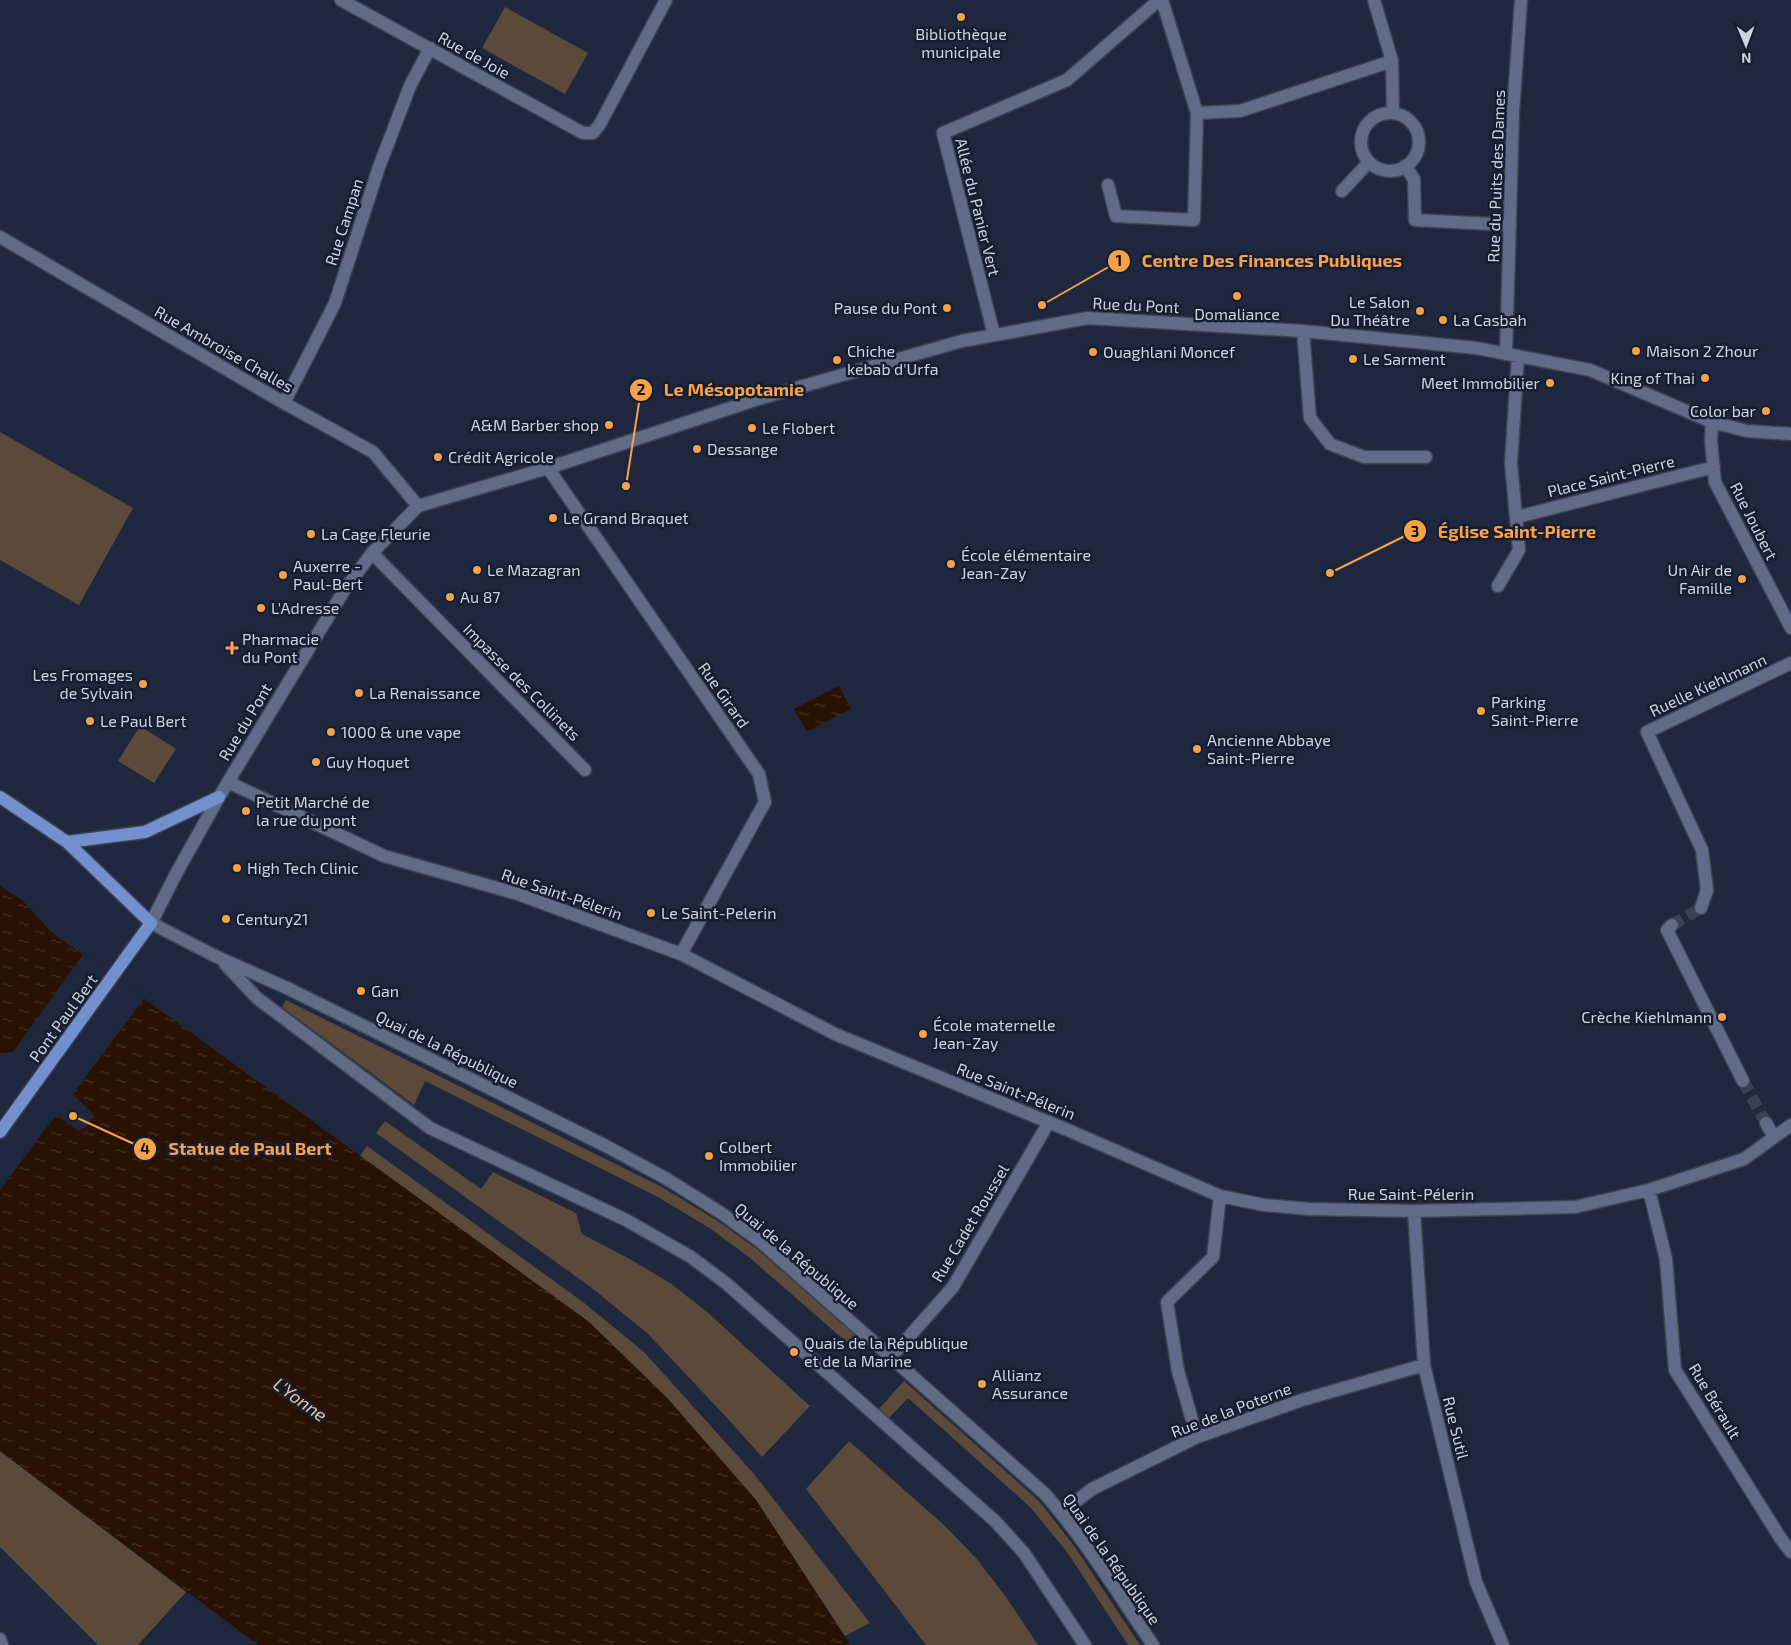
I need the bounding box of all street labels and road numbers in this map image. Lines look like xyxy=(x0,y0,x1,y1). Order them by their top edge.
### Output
street label: Rue de Joie xyxy=(435,27,514,82)
street label: Rue du Puits des Dames xyxy=(1483,89,1508,263)
street label: Allée du Panier Vert xyxy=(952,136,1005,278)
street label: Rue Campan xyxy=(321,176,367,268)
street label: Rue du Pont xyxy=(1092,293,1180,316)
street label: Rue Ambroise Challes xyxy=(152,301,297,396)
street label: Place Saint-Pierre xyxy=(1545,451,1676,500)
street label: Rue Joubert xyxy=(1727,479,1782,563)
street label: Impasse des Collinets xyxy=(460,619,585,744)
street label: Ruelle Kiehlmann xyxy=(1646,649,1769,720)
street label: Rue Girard xyxy=(695,658,754,731)
street label: Rue du Pont xyxy=(214,680,275,764)
street label: Rue Saint-Pélerin xyxy=(499,864,625,923)
street label: Pont Paul Bert xyxy=(24,970,101,1065)
street label: Quai de la République xyxy=(372,1006,522,1092)
street label: Rue Saint-Pélerin xyxy=(954,1058,1078,1123)
street label: Rue Cadet Roussel xyxy=(927,1160,1012,1285)
street label: Rue Saint-Pélerin xyxy=(1348,1184,1474,1203)
street label: Quai de la République xyxy=(731,1198,863,1314)
street label: Rue Bérault xyxy=(1685,1360,1745,1442)
street label: Rue de la Poterne xyxy=(1168,1378,1294,1441)
street label: Rue Sutil xyxy=(1440,1394,1474,1461)
street label: Quai de la République xyxy=(1059,1489,1165,1629)

